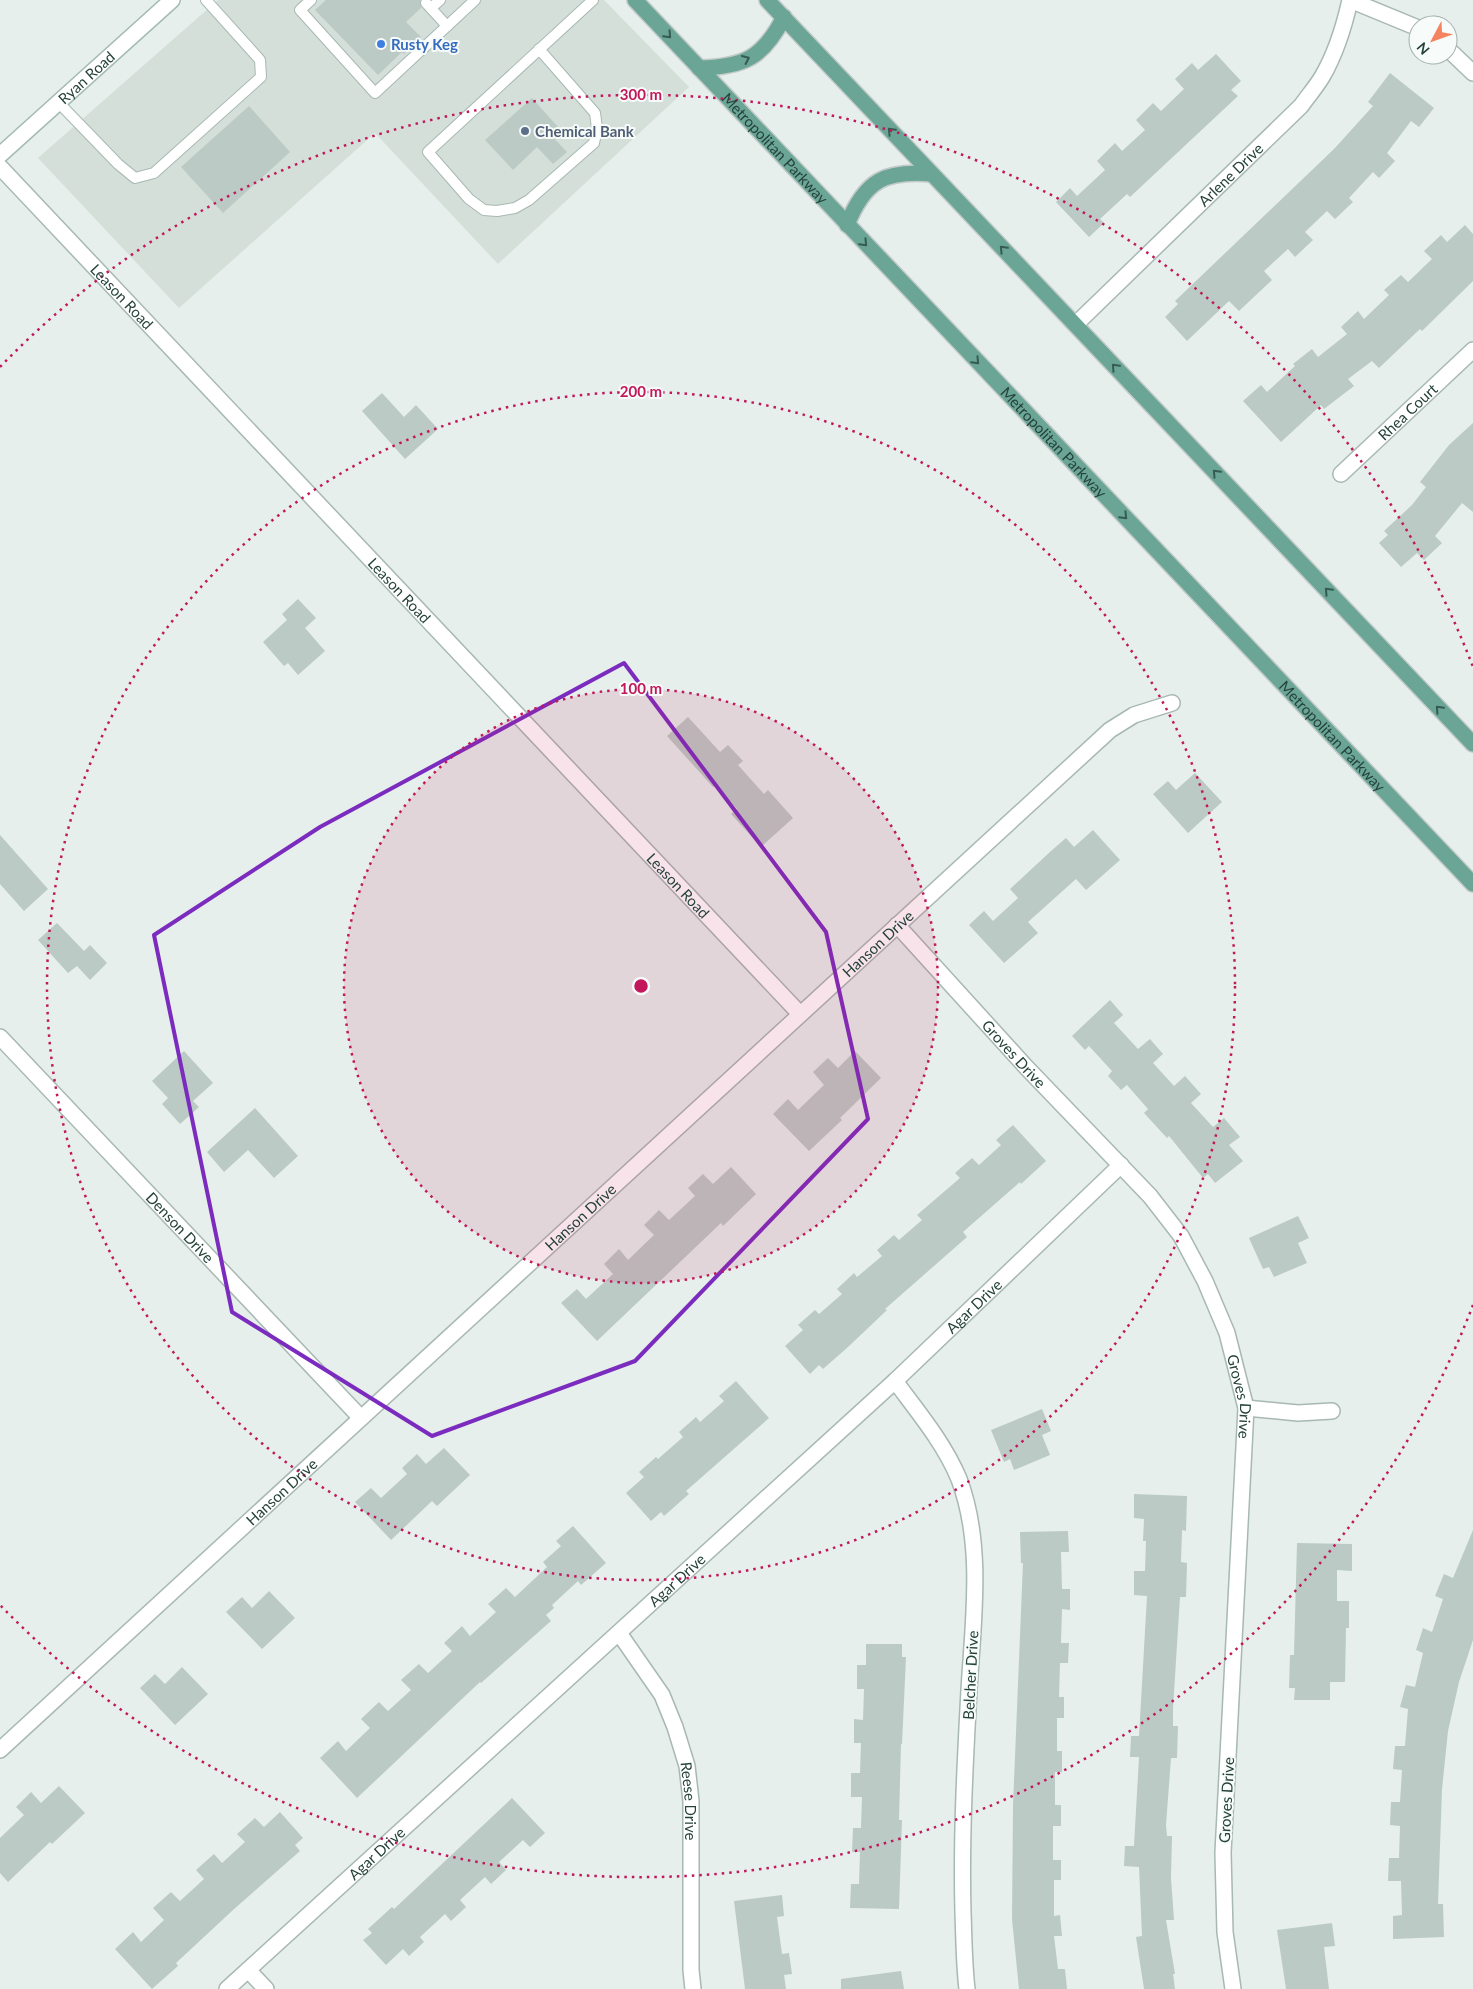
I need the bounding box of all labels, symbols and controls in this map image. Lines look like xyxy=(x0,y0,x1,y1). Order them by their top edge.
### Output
north arrow xyxy=(1408,15,1458,65)
one-way arrow xyxy=(662,30,671,39)
place label: Rusty Keg xyxy=(391,35,458,53)
marker: Rusty Keg xyxy=(375,38,387,50)
text: N xyxy=(1413,39,1433,59)
street label: Ryan Road xyxy=(54,47,118,107)
one-way arrow xyxy=(741,55,750,66)
text: 300 m xyxy=(620,85,662,103)
street label: Metropolitan Parkway xyxy=(719,89,832,207)
place label: Chemical Bank xyxy=(535,122,635,140)
marker: Chemical Bank xyxy=(519,125,531,137)
one-way arrow xyxy=(888,128,897,137)
street label: Arlene Drive xyxy=(1194,139,1267,210)
one-way arrow xyxy=(858,237,867,246)
one-way arrow xyxy=(1000,246,1009,255)
street label: Leason Road xyxy=(87,260,157,333)
one-way arrow xyxy=(970,355,979,364)
one-way arrow xyxy=(1112,363,1121,372)
street label: Rhea Court xyxy=(1374,379,1441,444)
text: 200 m xyxy=(620,382,662,400)
street label: Metropolitan Parkway xyxy=(997,383,1111,501)
one-way arrow xyxy=(1213,469,1222,478)
one-way arrow xyxy=(1118,511,1127,520)
street label: Leason Road xyxy=(365,554,435,626)
one-way arrow xyxy=(1325,587,1334,596)
street label: Metropolitan Parkway xyxy=(1276,677,1389,795)
text: 100 m xyxy=(620,679,662,697)
one-way arrow xyxy=(1436,705,1445,714)
street label: Leason Road xyxy=(643,849,713,922)
street label: Hanson Drive xyxy=(838,906,917,981)
centre of rings xyxy=(632,977,650,995)
street label: Groves Drive xyxy=(978,1016,1050,1091)
street label: Hanson Drive xyxy=(541,1180,620,1254)
street label: Denson Drive xyxy=(143,1188,218,1266)
street label: Agar Drive xyxy=(942,1275,1005,1337)
street label: Groves Drive xyxy=(1224,1352,1255,1439)
street label: Hanson Drive xyxy=(242,1454,321,1529)
street label: Agar Drive xyxy=(645,1549,709,1610)
street label: Belcher Drive xyxy=(959,1630,981,1720)
street label: Groves Drive xyxy=(1215,1757,1237,1843)
street label: Reese Drive xyxy=(678,1761,700,1840)
street label: Agar Drive xyxy=(344,1823,408,1883)

